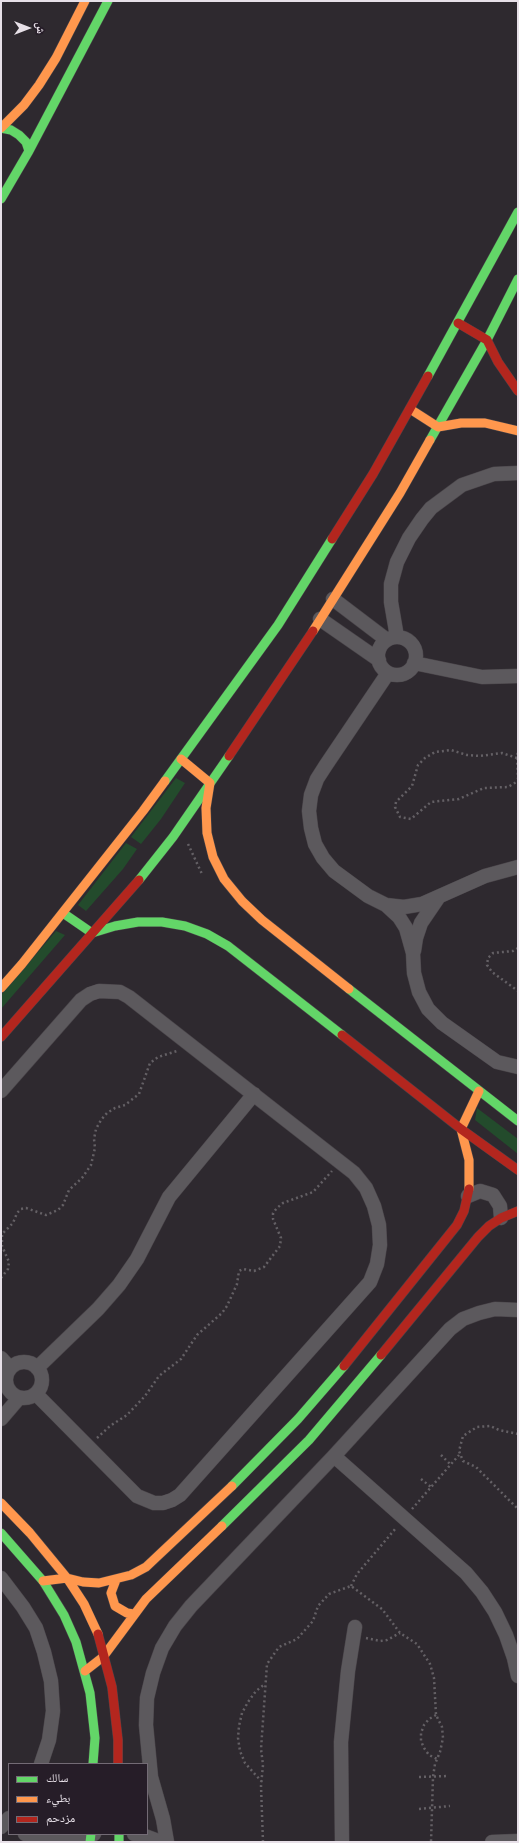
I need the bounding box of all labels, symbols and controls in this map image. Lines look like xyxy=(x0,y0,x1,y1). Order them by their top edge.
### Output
north arrow xyxy=(8,8,48,48)
text: ش xyxy=(34,22,47,34)
legend xyxy=(8,1763,148,1835)
text: سالك xyxy=(46,1771,68,1785)
text: بطيء xyxy=(46,1791,70,1805)
text: مزدحم xyxy=(46,1811,75,1825)

